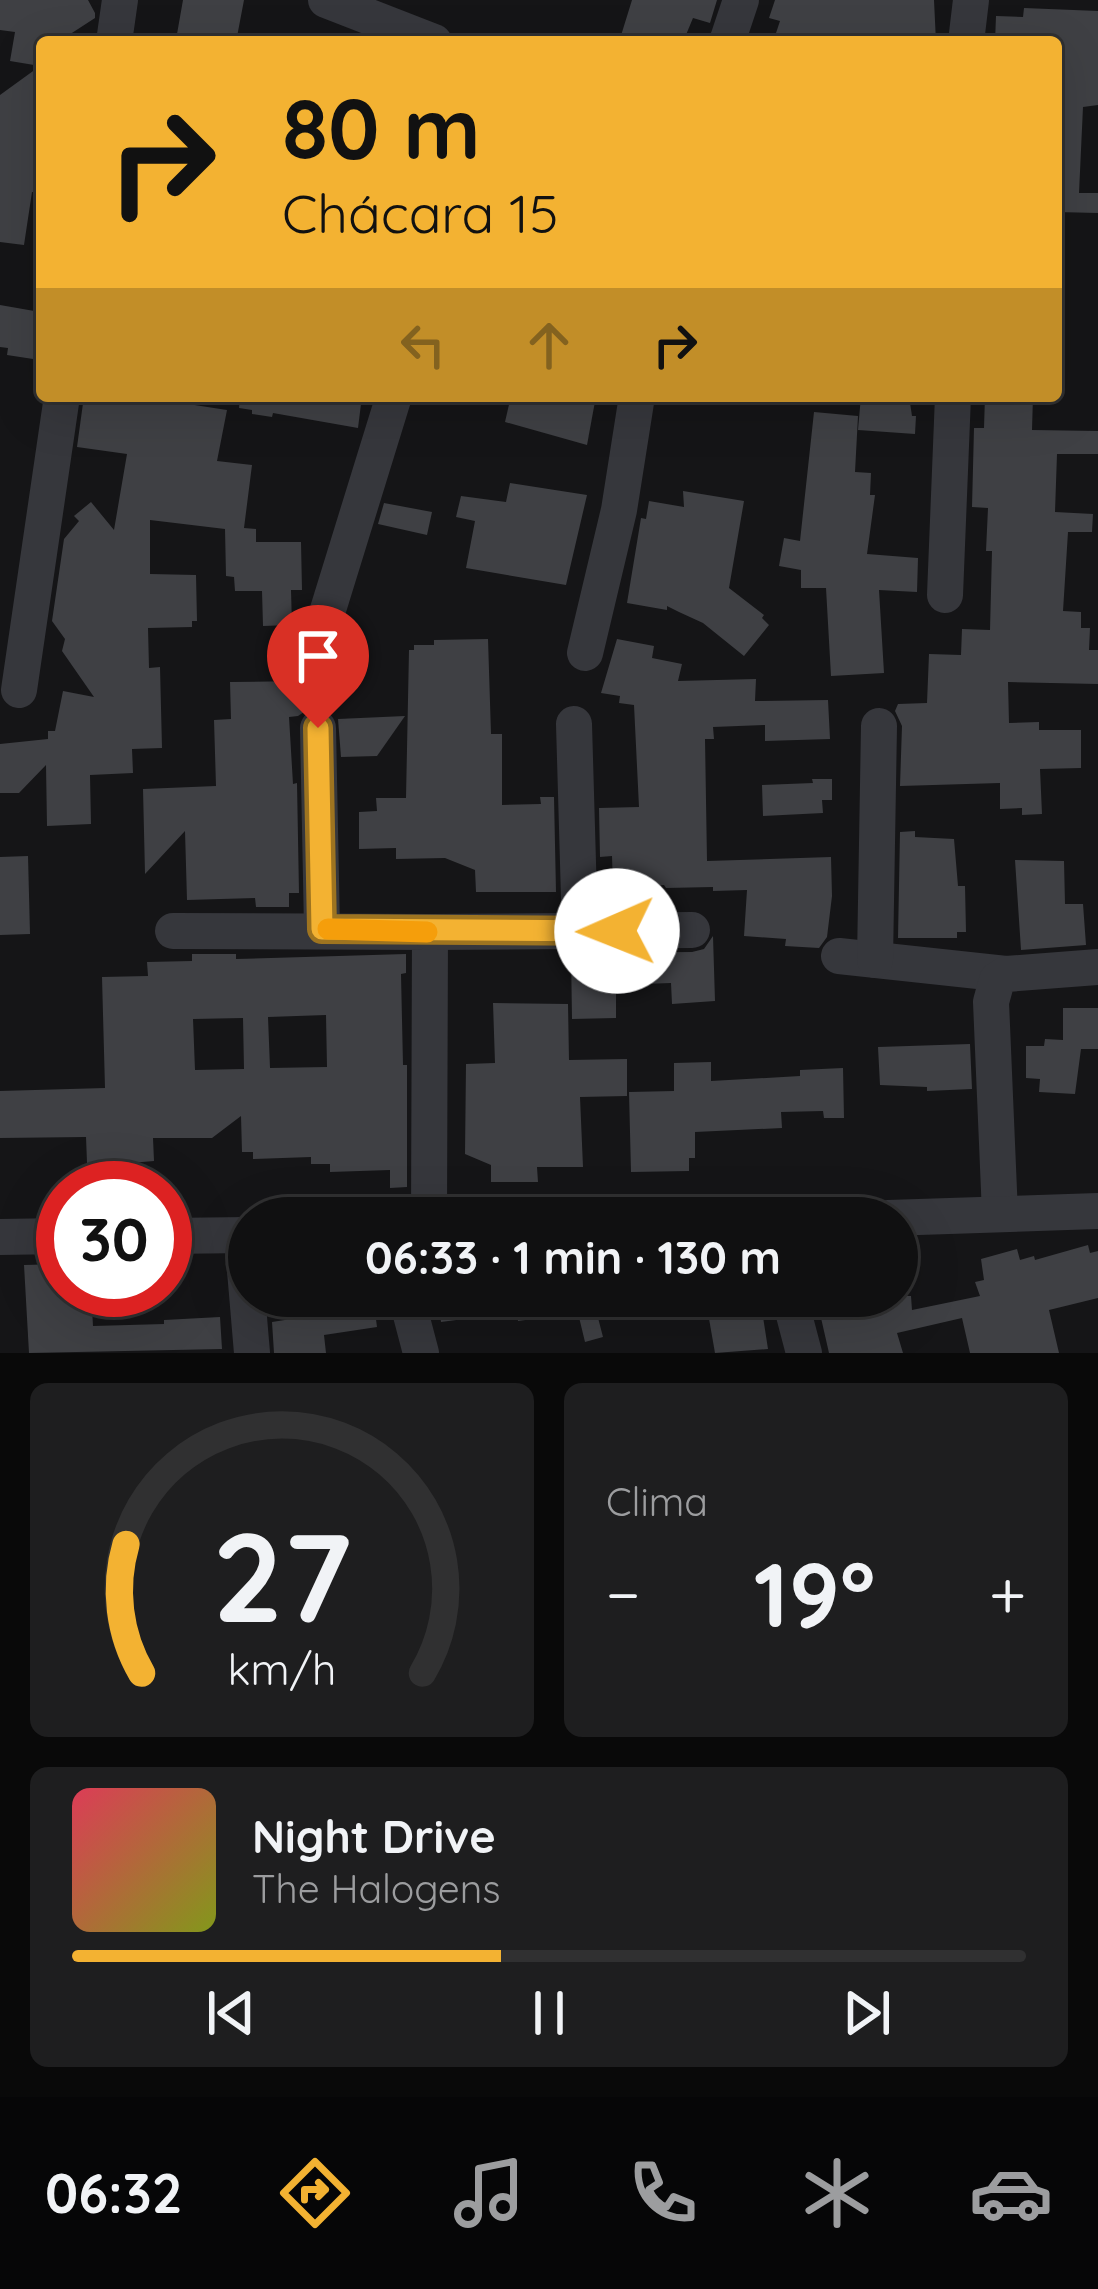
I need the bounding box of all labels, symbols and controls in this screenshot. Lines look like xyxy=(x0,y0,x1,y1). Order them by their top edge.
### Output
text: 80 m xyxy=(282,75,481,180)
icon: right xyxy=(84,84,240,240)
text: Chácara 15 xyxy=(282,179,558,247)
icon: left xyxy=(390,312,456,378)
icon: ahead xyxy=(516,312,582,378)
icon: right xyxy=(642,312,708,378)
pin xyxy=(267,605,369,728)
icon: arrive xyxy=(285,623,351,689)
position arrow xyxy=(554,868,680,994)
speed limit sign: 30 xyxy=(36,1161,192,1317)
text: 06:33 · 1 min · 130 m xyxy=(365,1229,781,1285)
text: Clima xyxy=(606,1477,708,1526)
text: 27 xyxy=(212,1497,352,1653)
text: 19° xyxy=(754,1537,875,1650)
text: − xyxy=(606,1552,640,1635)
text: + xyxy=(989,1552,1026,1635)
text: km/h xyxy=(228,1642,336,1696)
text: Night Drive xyxy=(252,1808,496,1864)
text: The Halogens xyxy=(252,1864,501,1913)
icon: previous xyxy=(198,1980,264,2046)
icon: pause xyxy=(516,1980,582,2046)
icon: next xyxy=(834,1980,900,2046)
icon: directions xyxy=(273,2151,357,2235)
icon: music xyxy=(447,2151,531,2235)
icon: phone xyxy=(621,2151,705,2235)
icon: climate xyxy=(795,2151,879,2235)
icon: car xyxy=(969,2151,1053,2235)
text: 06:32 xyxy=(45,2159,183,2227)

